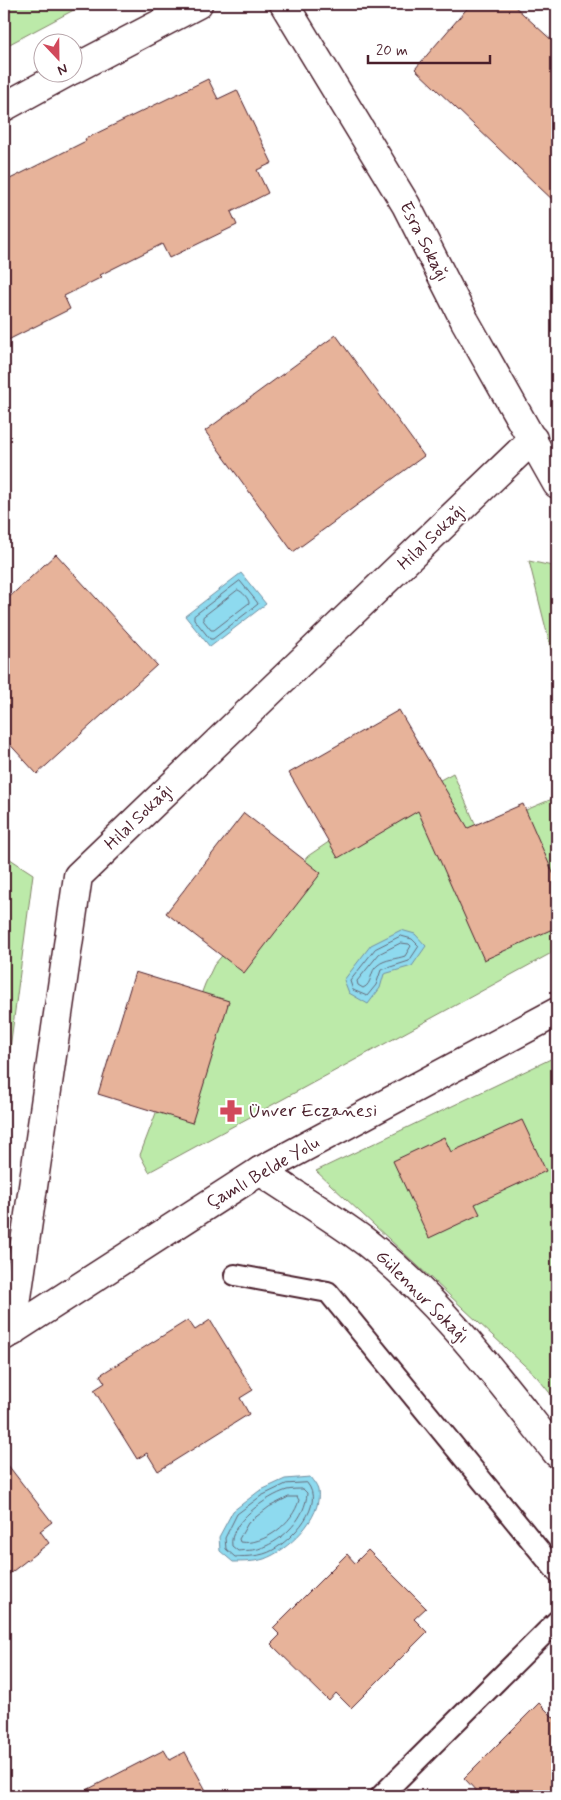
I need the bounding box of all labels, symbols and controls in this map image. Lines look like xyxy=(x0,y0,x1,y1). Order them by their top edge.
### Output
north arrow xyxy=(32,32,82,82)
scale bar xyxy=(368,32,491,64)
text: 20 m xyxy=(376,41,408,61)
text: N xyxy=(55,59,70,79)
street label: Esra Sokağı xyxy=(393,198,455,286)
street label: Hilal Sokağı xyxy=(393,498,471,576)
street label: Hilal Sokağı xyxy=(100,778,178,856)
pharmacy icon: Ünver Eczanesi xyxy=(218,1098,244,1124)
place label: Ünver Eczanesi xyxy=(248,1099,377,1123)
street label: Çamlı Belde Yolu xyxy=(202,1131,324,1215)
street label: Gülennur Sokağı xyxy=(370,1245,474,1349)

